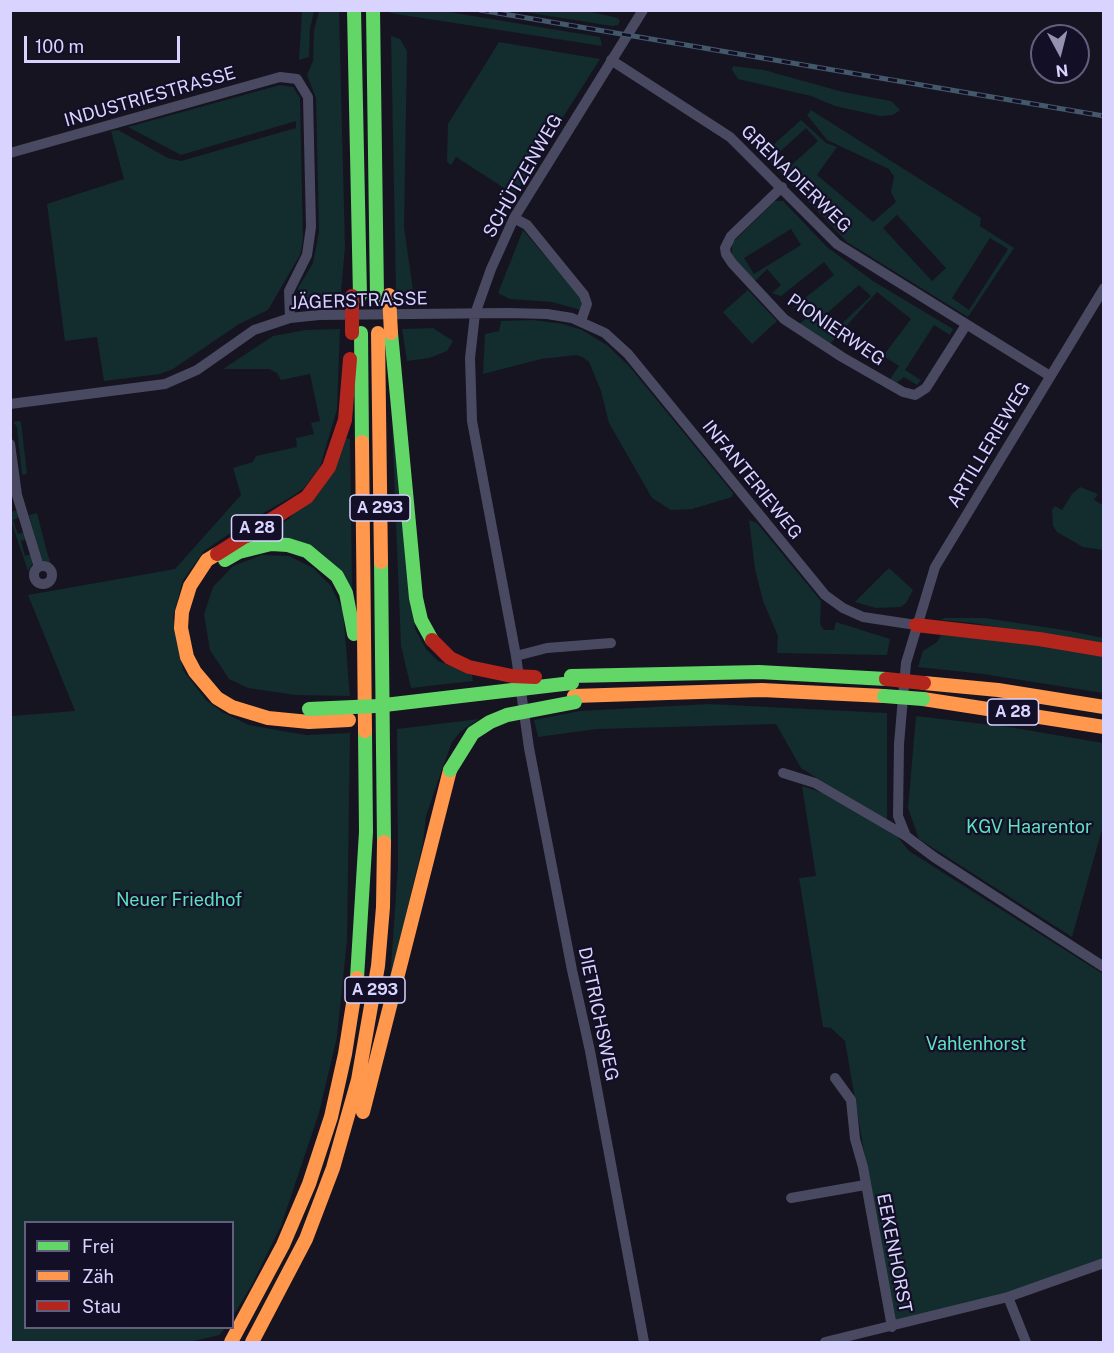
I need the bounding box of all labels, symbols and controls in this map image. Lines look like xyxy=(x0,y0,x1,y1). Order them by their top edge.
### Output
scale bar xyxy=(27,24,183,62)
north arrow xyxy=(1030,24,1090,84)
text: 100 m xyxy=(35,36,84,57)
text: N xyxy=(1055,60,1069,81)
street label: INDUSTRIESTRASSE xyxy=(62,62,238,132)
street label: SCHÜTZENWEG xyxy=(479,110,567,242)
street label: GRENADIERWEG xyxy=(736,121,856,237)
street label: JÄGERSTRASSE xyxy=(290,288,428,314)
street label: PIONIERWEG xyxy=(783,289,889,371)
street label: ARTILLERIEWEG xyxy=(943,378,1035,512)
street label: INFANTERIEWEG xyxy=(698,416,806,544)
road number: A 293 xyxy=(350,495,410,521)
road number: A 28 xyxy=(232,515,282,541)
road number: A 28 xyxy=(988,699,1038,725)
park label: KGV Haarentor xyxy=(966,816,1092,838)
park label: Neuer Friedhof xyxy=(116,889,242,911)
street label: DIETRICHSWEG xyxy=(573,945,623,1083)
road number: A 293 xyxy=(345,977,405,1003)
park label: Vahlenhorst xyxy=(926,1033,1026,1055)
street label: EEKENHORST xyxy=(872,1192,916,1314)
legend xyxy=(24,1221,234,1329)
text: Frei xyxy=(82,1236,114,1257)
text: Zäh xyxy=(82,1266,114,1287)
text: Stau xyxy=(82,1296,121,1317)

